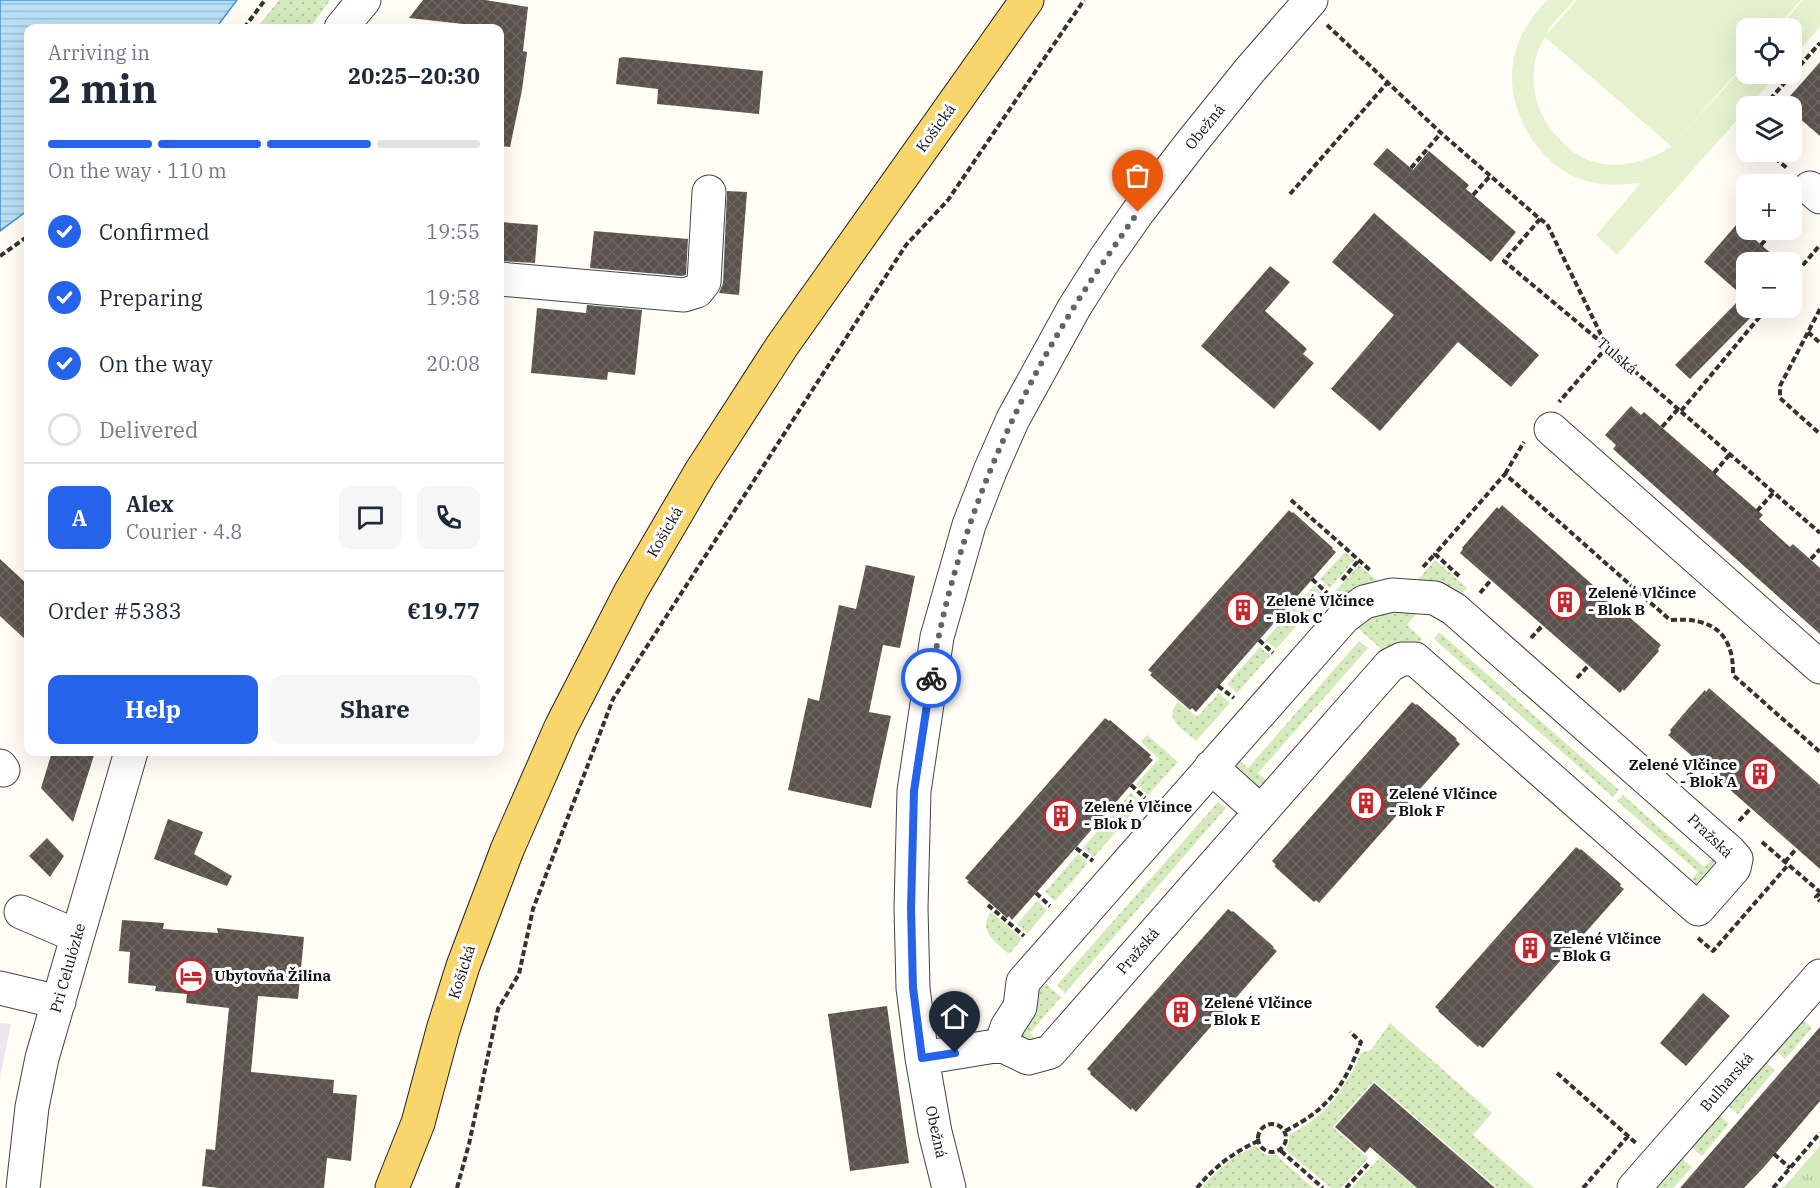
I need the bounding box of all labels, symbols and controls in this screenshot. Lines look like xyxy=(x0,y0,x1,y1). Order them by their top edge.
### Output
map controls xyxy=(1736,18,1802,318)
button: locate xyxy=(1736,18,1802,84)
text: Arriving in xyxy=(48,39,150,66)
text: 20:25–20:30 xyxy=(348,61,480,90)
text: 2 min xyxy=(48,63,157,114)
button: layers xyxy=(1736,96,1802,162)
street label: Košická xyxy=(912,100,960,156)
street label: Obežná xyxy=(1180,100,1229,153)
pin xyxy=(1112,150,1163,212)
text: On the way · 110 m xyxy=(48,157,227,184)
icon: bag xyxy=(1121,159,1154,192)
button: + xyxy=(1736,174,1802,240)
icon: check xyxy=(48,215,81,248)
text: Confirmed xyxy=(99,217,210,246)
text: 19:55 xyxy=(426,218,480,245)
button: − xyxy=(1736,252,1802,318)
icon: check xyxy=(48,281,81,314)
text: Preparing xyxy=(99,283,203,312)
text: 19:58 xyxy=(426,284,480,311)
street label: Tulská xyxy=(1593,333,1642,378)
icon: check xyxy=(48,347,81,380)
text: On the way xyxy=(99,349,213,378)
text: 20:08 xyxy=(426,350,480,377)
text: Delivered xyxy=(99,415,198,444)
button: chat xyxy=(339,486,402,549)
button: phone xyxy=(417,486,480,549)
text: Alex xyxy=(126,489,174,518)
text: A xyxy=(72,503,87,532)
street label: Košická xyxy=(642,503,687,561)
text: Courier · 4.8 xyxy=(126,518,242,545)
place label: Zelené Vlčince - Blok B xyxy=(1588,583,1696,619)
building icon: Zelené Vlčince - Blok B xyxy=(1547,584,1583,620)
place label: Zelené Vlčince - Blok C xyxy=(1266,591,1374,627)
building icon: Zelené Vlčince - Blok C xyxy=(1225,592,1261,628)
text: Order #5383 xyxy=(48,596,182,625)
text: €19.77 xyxy=(407,596,480,625)
courier xyxy=(901,648,961,708)
icon: bike xyxy=(915,662,948,695)
button: Help xyxy=(48,675,258,744)
button: Share xyxy=(270,675,480,744)
place label: Zelené Vlčince - Blok A xyxy=(1629,755,1738,791)
building icon: Zelené Vlčince - Blok A xyxy=(1742,756,1778,792)
place label: Zelené Vlčince - Blok F xyxy=(1389,784,1497,820)
building icon: Zelené Vlčince - Blok F xyxy=(1348,785,1384,821)
place label: Zelené Vlčince - Blok D xyxy=(1084,797,1192,833)
building icon: Zelené Vlčince - Blok D xyxy=(1043,798,1079,834)
street label: Pražská xyxy=(1684,809,1737,862)
street label: Pri Celulózke xyxy=(46,921,89,1015)
street label: Pražská xyxy=(1112,923,1163,978)
place label: Zelené Vlčince - Blok G xyxy=(1553,929,1661,965)
building icon: Zelené Vlčince - Blok G xyxy=(1512,930,1548,966)
street label: Košická xyxy=(444,943,479,1001)
hotel icon: Ubytovňa Žilina xyxy=(173,958,209,994)
place label: Ubytovňa Žilina xyxy=(214,966,332,985)
pin xyxy=(929,991,980,1053)
place label: Zelené Vlčince - Blok E xyxy=(1204,993,1312,1029)
building icon: Zelené Vlčince - Blok E xyxy=(1163,994,1199,1030)
icon: home xyxy=(938,1000,971,1033)
street label: Bulharská xyxy=(1696,1048,1757,1115)
street label: Obežná xyxy=(922,1104,951,1160)

